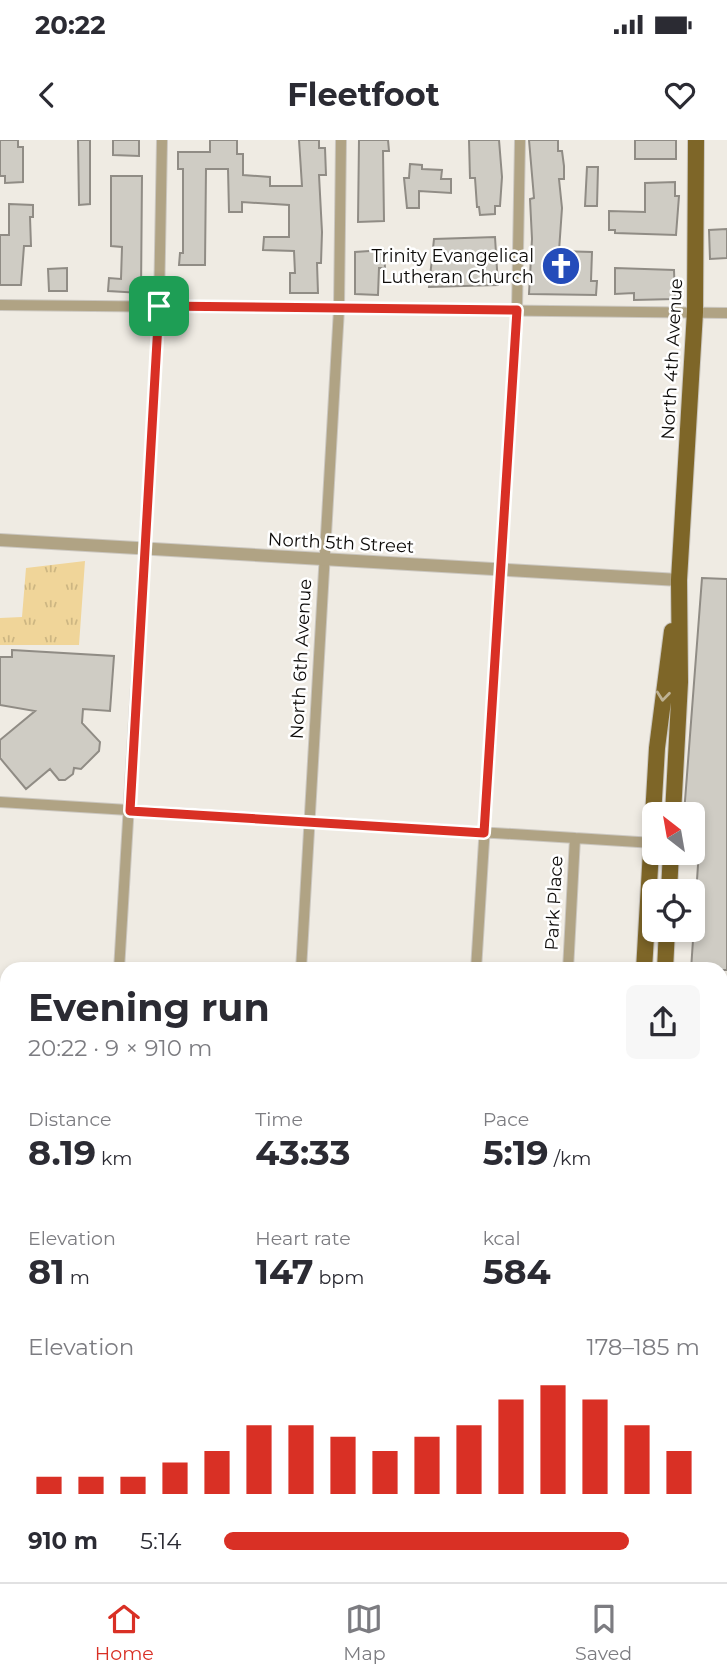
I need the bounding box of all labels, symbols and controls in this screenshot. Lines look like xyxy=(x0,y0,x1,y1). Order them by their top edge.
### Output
text: 20:22 xyxy=(35,9,106,41)
text: Fleetfoot xyxy=(287,75,440,114)
icon: back xyxy=(28,76,66,114)
icon: heart xyxy=(661,76,699,114)
place label: Trinity Evangelical Lutheran Church xyxy=(371,245,534,288)
church icon: Trinity Evangelical Lutheran Church xyxy=(540,245,582,287)
pin xyxy=(129,276,189,336)
street label: North 4th Avenue xyxy=(657,278,687,440)
icon: arrive xyxy=(140,287,178,325)
street label: North 5th Street xyxy=(267,528,415,558)
street label: North 6th Avenue xyxy=(286,578,316,740)
one-way arrow xyxy=(655,690,670,702)
north arrow xyxy=(642,802,705,864)
map controls xyxy=(642,802,705,942)
street label: Park Place xyxy=(541,855,567,951)
button: locate xyxy=(642,879,705,942)
text: Evening run xyxy=(28,984,270,1031)
button: share xyxy=(626,985,700,1059)
text: 20:22 · 9 × 910 m xyxy=(28,1034,212,1062)
text: Distance xyxy=(28,1108,111,1131)
text: Time xyxy=(255,1108,303,1131)
text: Pace xyxy=(483,1108,529,1131)
text: 8.19 xyxy=(28,1131,96,1174)
text: 43:33 xyxy=(255,1131,350,1174)
text: 5:19 xyxy=(483,1131,549,1174)
text: km xyxy=(96,1147,132,1170)
text: /km xyxy=(549,1147,592,1170)
text: Elevation xyxy=(28,1227,116,1250)
text: Heart rate xyxy=(255,1227,351,1250)
text: kcal xyxy=(483,1227,521,1250)
text: 81 xyxy=(28,1250,65,1293)
text: 147 xyxy=(255,1250,313,1293)
text: 584 xyxy=(483,1250,551,1293)
text: m xyxy=(65,1266,90,1289)
text: bpm xyxy=(313,1266,364,1289)
text: Elevation xyxy=(28,1333,134,1361)
text: 178–185 m xyxy=(586,1333,700,1361)
text: 910 m xyxy=(28,1527,98,1555)
text: 5:14 xyxy=(140,1527,181,1555)
tab: Home xyxy=(95,1600,154,1665)
tab: Map xyxy=(343,1600,386,1665)
tab: Saved xyxy=(575,1600,632,1665)

